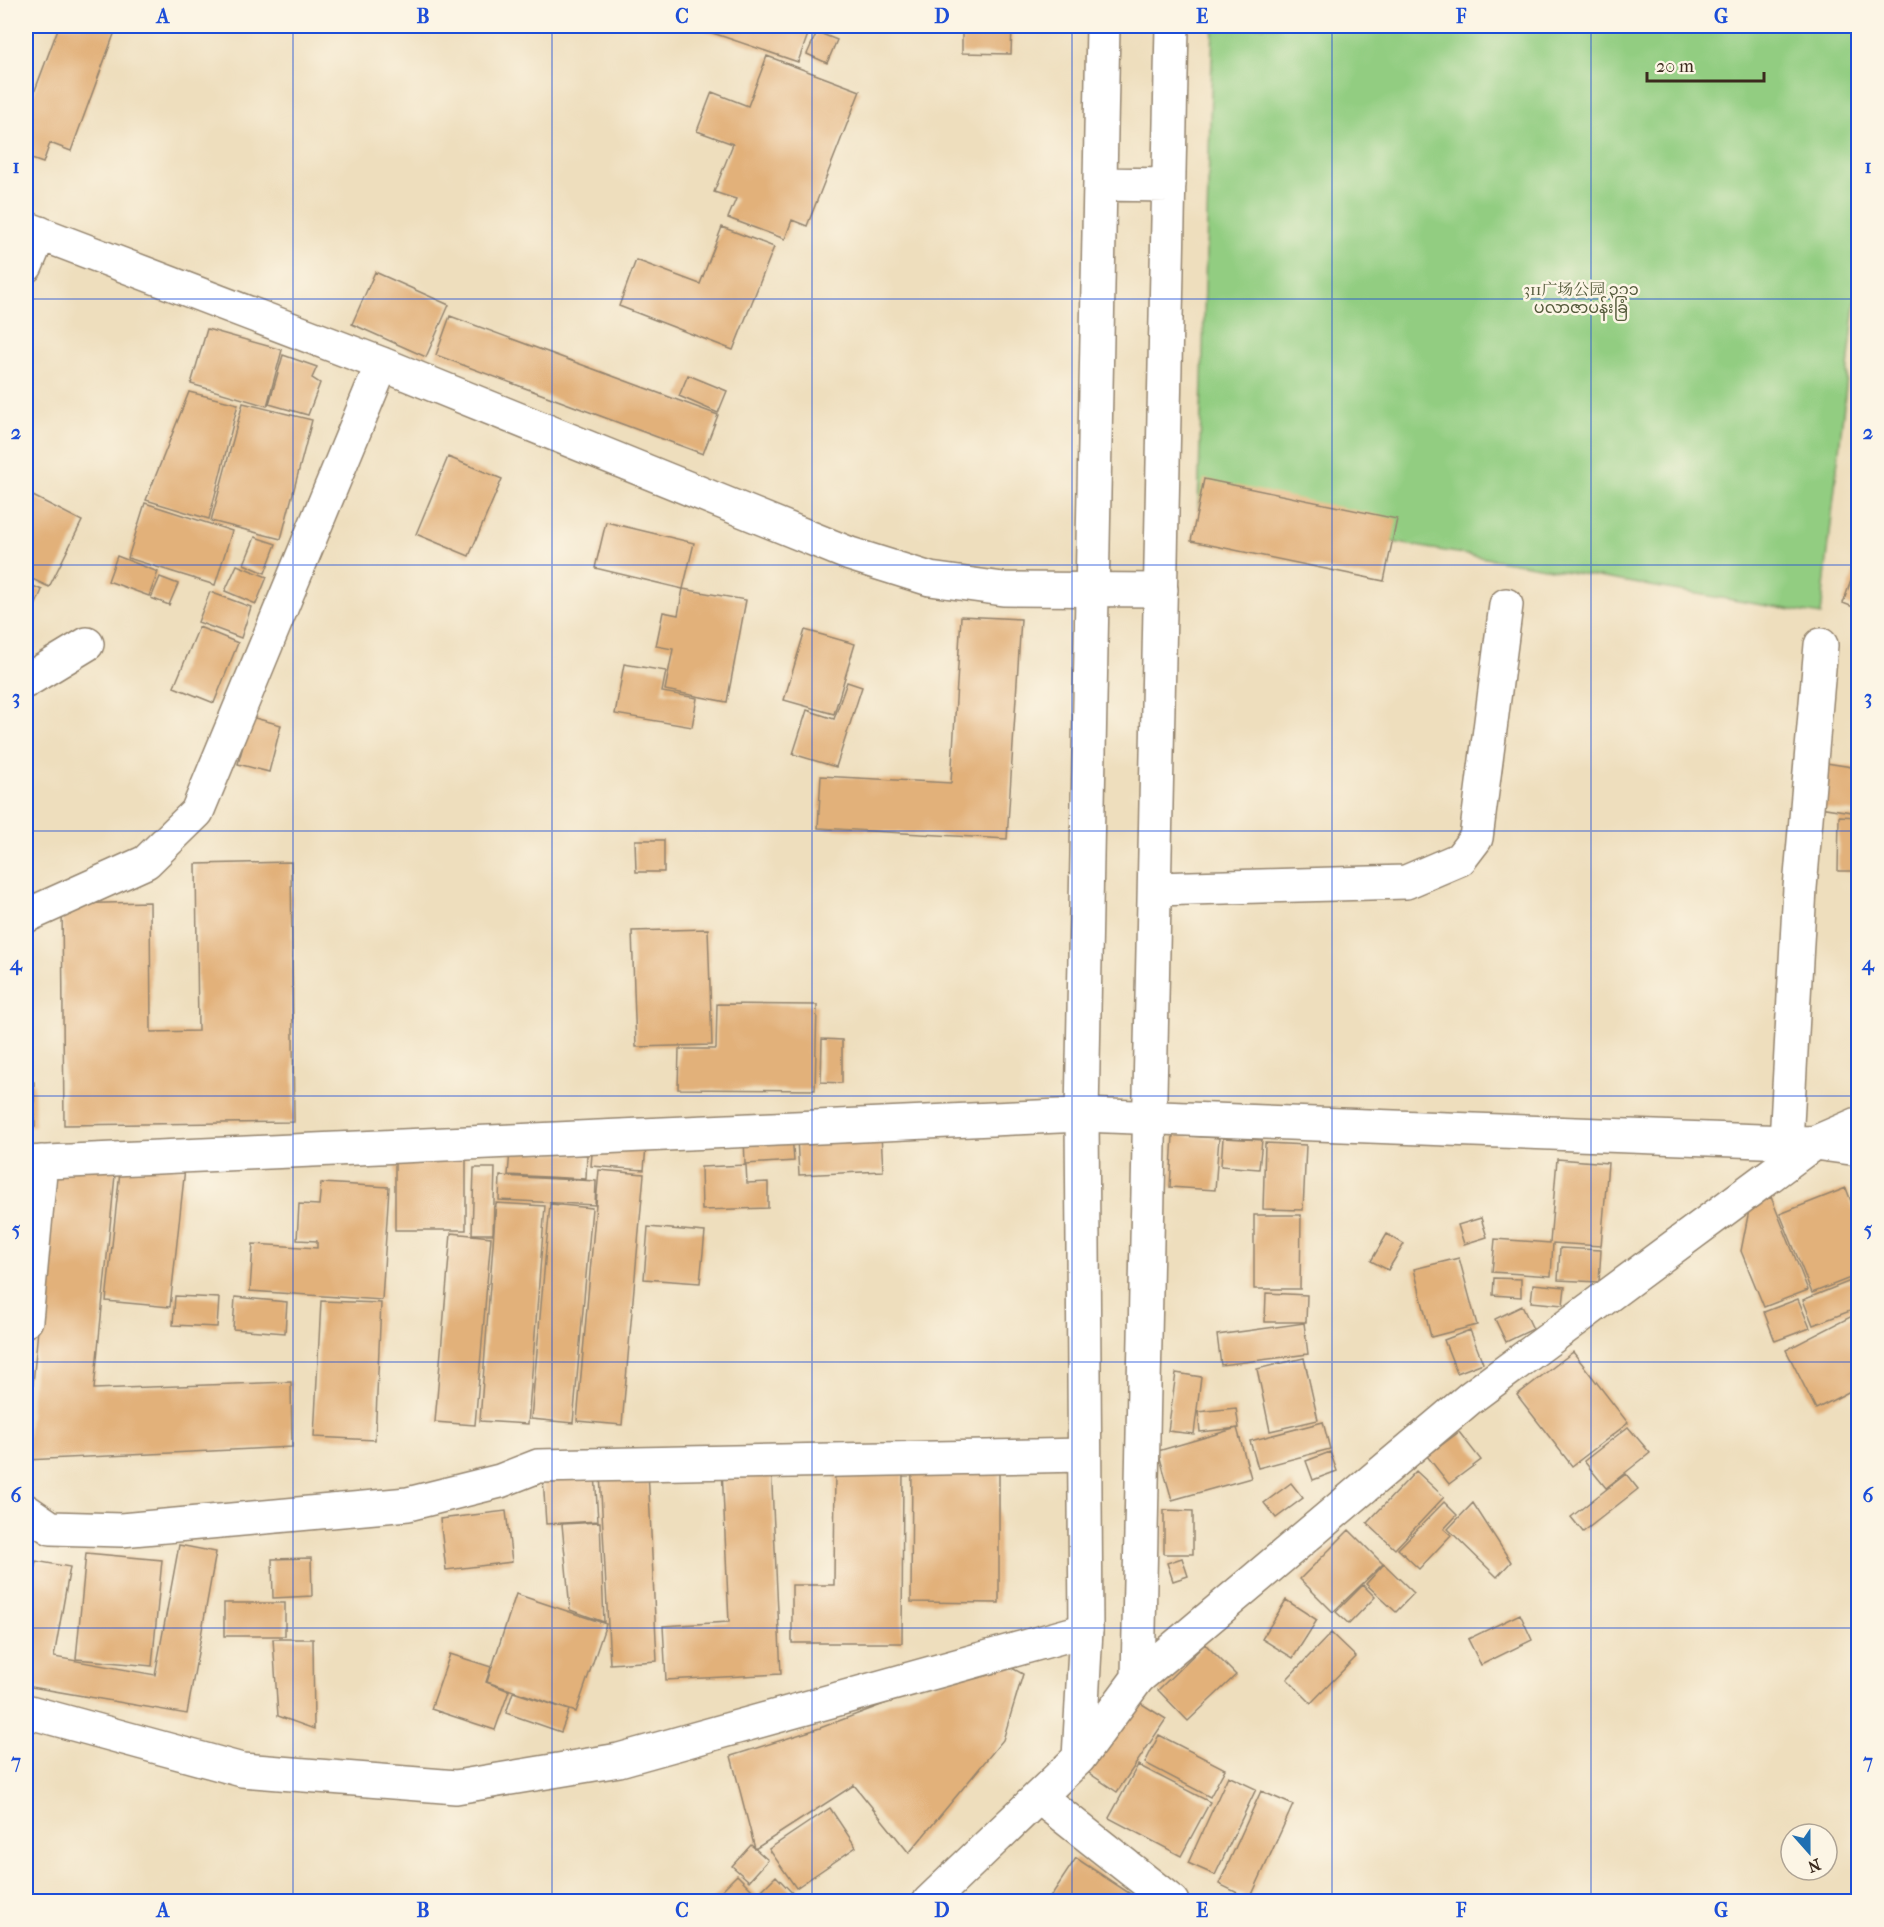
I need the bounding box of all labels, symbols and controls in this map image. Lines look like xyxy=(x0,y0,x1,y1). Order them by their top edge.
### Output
text: A xyxy=(155,5,171,28)
text: B xyxy=(416,5,430,28)
text: C xyxy=(675,5,689,28)
text: D xyxy=(934,5,950,28)
text: E xyxy=(1196,5,1208,28)
text: F xyxy=(1455,5,1467,28)
text: G xyxy=(1714,5,1728,28)
scale bar xyxy=(1647,45,1764,83)
text: 20 m xyxy=(1656,56,1694,77)
text: 1 xyxy=(12,155,20,178)
text: 1 xyxy=(1864,155,1872,178)
park label: 311广场公园 ၃၁၁ ပလာဇာပန်းခြံ xyxy=(1523,280,1639,321)
text: 2 xyxy=(11,421,21,444)
text: 2 xyxy=(1863,421,1873,444)
text: 3 xyxy=(12,686,20,709)
text: 3 xyxy=(1864,686,1872,709)
text: 4 xyxy=(9,952,23,976)
text: 4 xyxy=(1861,952,1875,976)
text: 5 xyxy=(12,1218,21,1241)
text: 5 xyxy=(1864,1218,1873,1241)
text: 6 xyxy=(11,1484,23,1507)
text: 6 xyxy=(1863,1484,1875,1507)
text: 7 xyxy=(10,1750,21,1773)
text: 7 xyxy=(1862,1750,1873,1773)
north arrow xyxy=(1779,1822,1839,1882)
text: N xyxy=(1804,1854,1823,1877)
text: A xyxy=(155,1899,171,1922)
text: B xyxy=(416,1899,430,1922)
text: C xyxy=(675,1899,689,1922)
text: D xyxy=(934,1899,950,1922)
text: E xyxy=(1196,1899,1208,1922)
text: F xyxy=(1455,1899,1467,1922)
text: G xyxy=(1714,1899,1728,1922)

